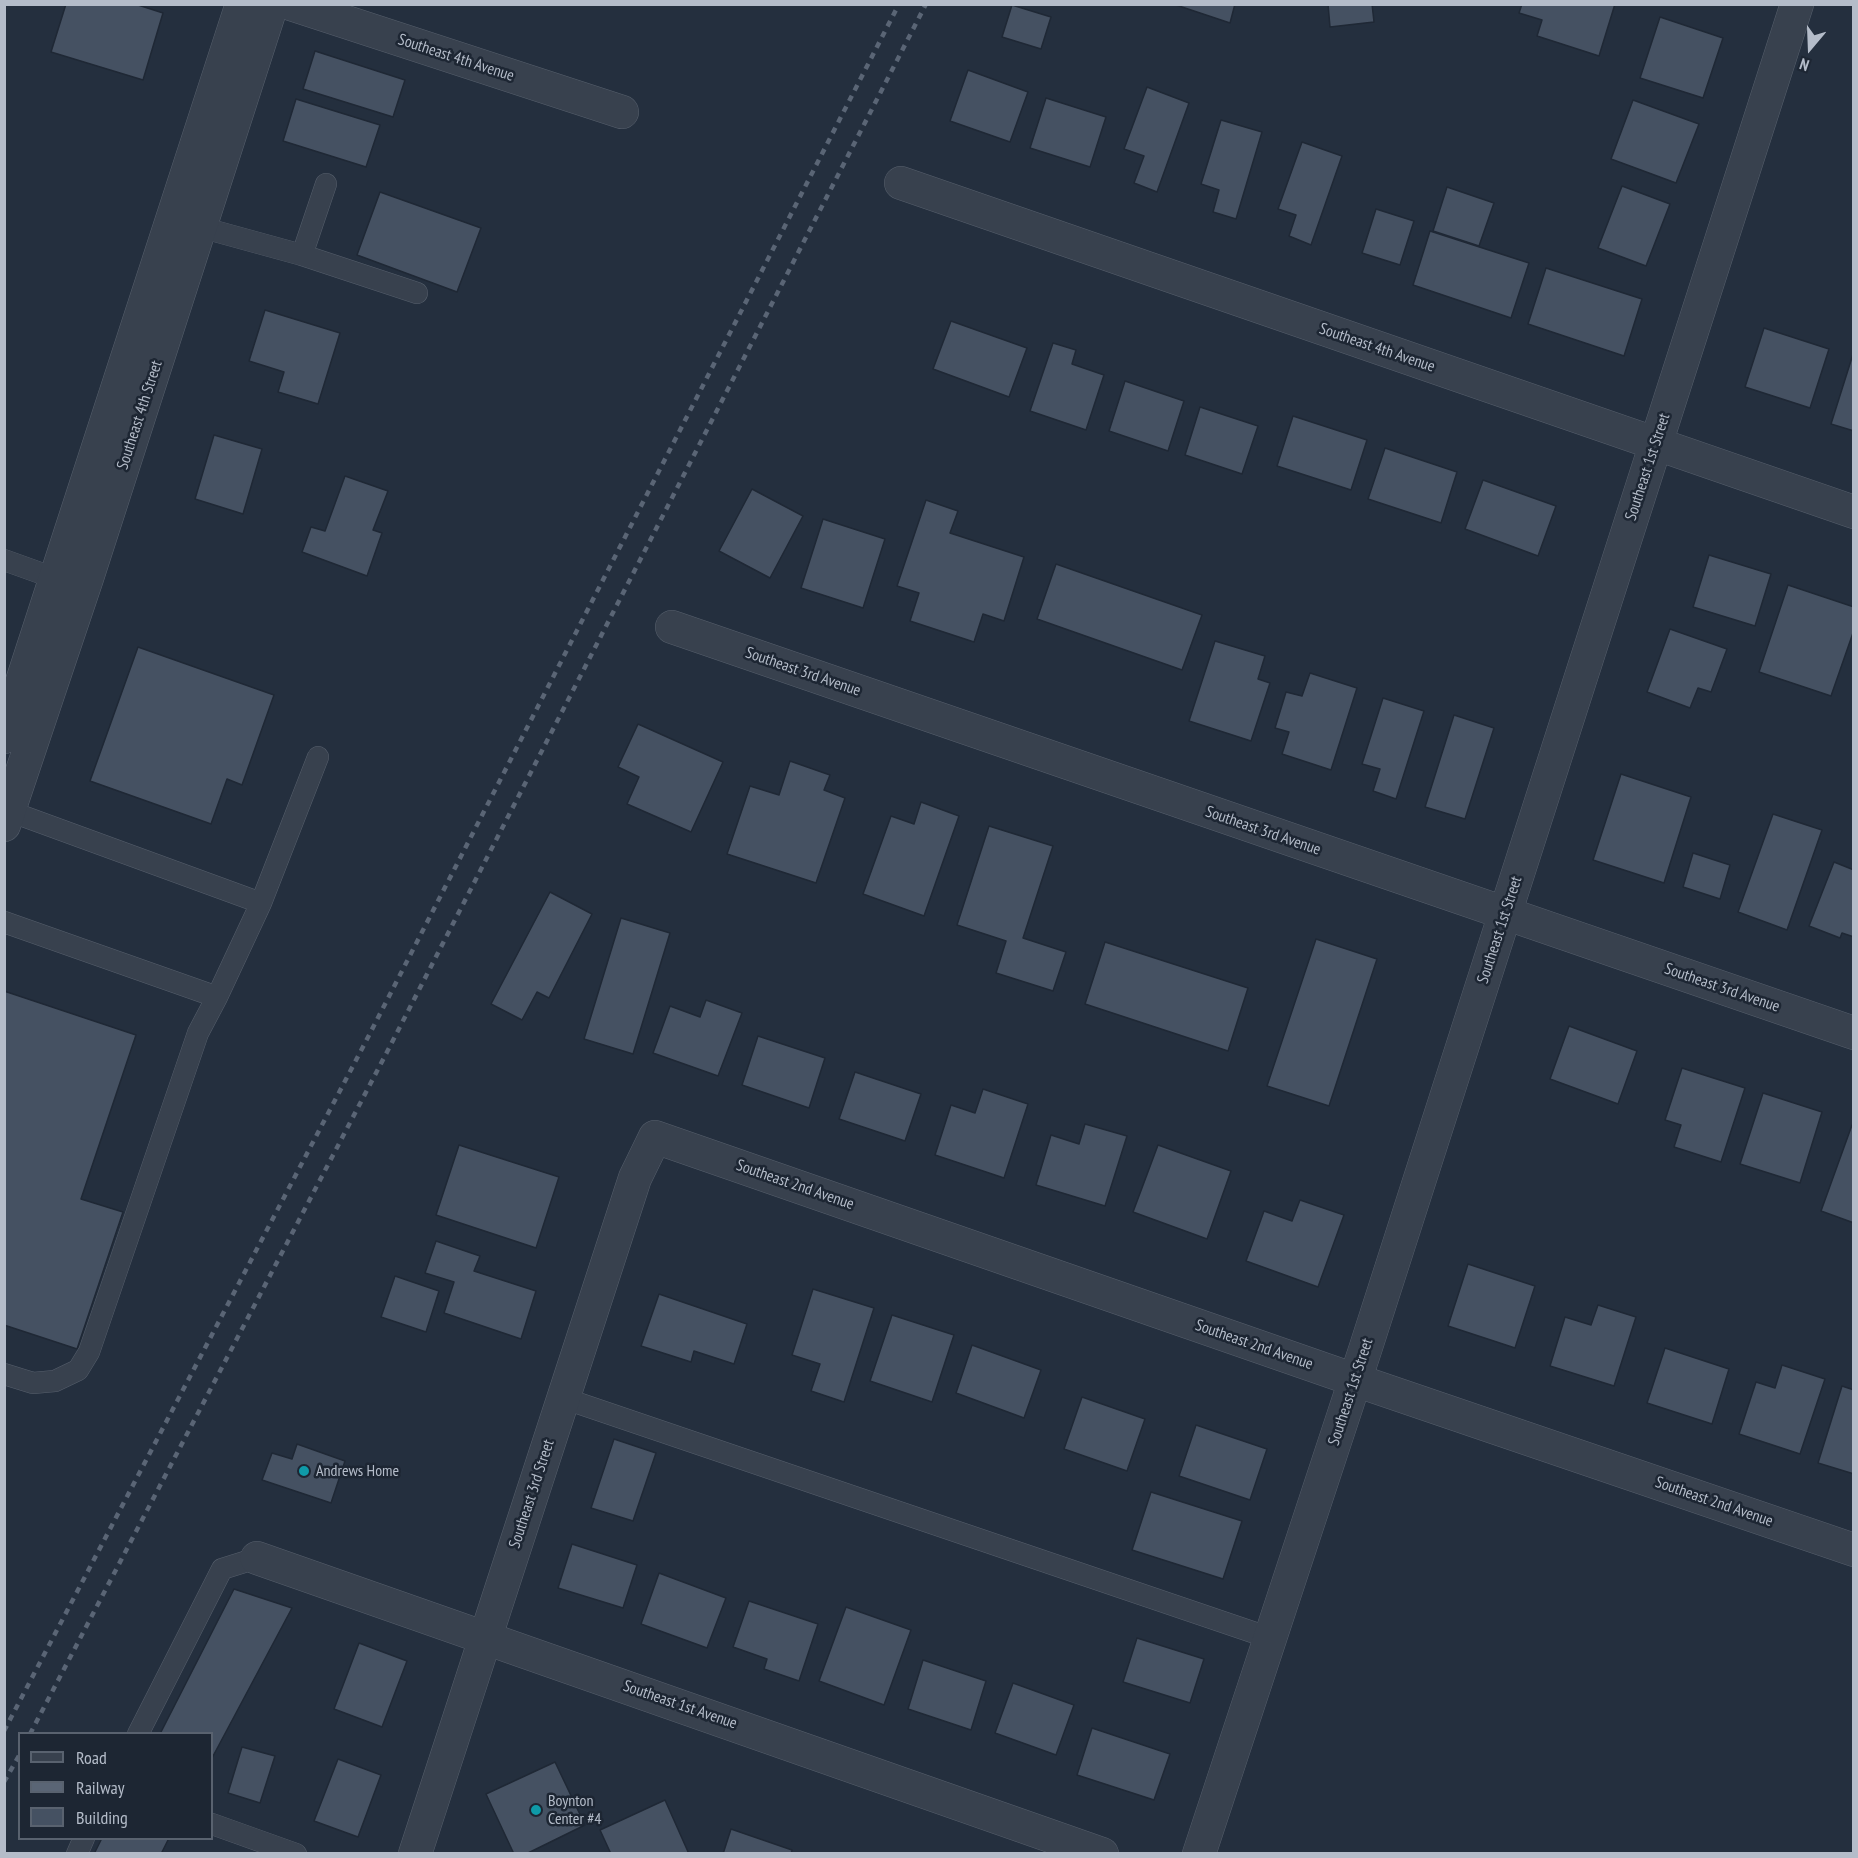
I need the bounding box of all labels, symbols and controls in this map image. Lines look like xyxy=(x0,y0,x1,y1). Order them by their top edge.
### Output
north arrow xyxy=(1780,18,1840,78)
street label: Southeast 4th Avenue xyxy=(396,30,516,86)
text: N xyxy=(1797,54,1811,76)
street label: Southeast 4th Avenue xyxy=(1317,319,1437,377)
street label: Southeast 4th Street xyxy=(113,358,167,472)
street label: Southeast 1st Street xyxy=(1622,411,1674,523)
street label: Southeast 3rd Avenue xyxy=(743,643,863,701)
street label: Southeast 3rd Avenue xyxy=(1203,802,1323,860)
street label: Southeast 1st Street xyxy=(1474,874,1526,986)
street label: Southeast 3rd Avenue xyxy=(1662,959,1782,1017)
street label: Southeast 2nd Avenue xyxy=(734,1156,856,1214)
street label: Southeast 2nd Avenue xyxy=(1193,1316,1315,1374)
street label: Southeast 1st Street xyxy=(1325,1336,1377,1448)
street label: Southeast 3rd Street xyxy=(505,1437,559,1551)
place label: Andrews Home xyxy=(316,1461,399,1481)
marker: Andrews Home xyxy=(297,1464,311,1478)
street label: Southeast 2nd Avenue xyxy=(1653,1473,1775,1531)
street label: Southeast 1st Avenue xyxy=(621,1677,739,1733)
legend xyxy=(18,1732,213,1840)
text: Road xyxy=(76,1746,107,1769)
text: Railway xyxy=(76,1776,125,1799)
place label: Boynton Center #4 xyxy=(548,1791,602,1829)
marker: Boynton Center #4 xyxy=(529,1803,543,1817)
text: Building xyxy=(76,1806,128,1829)

